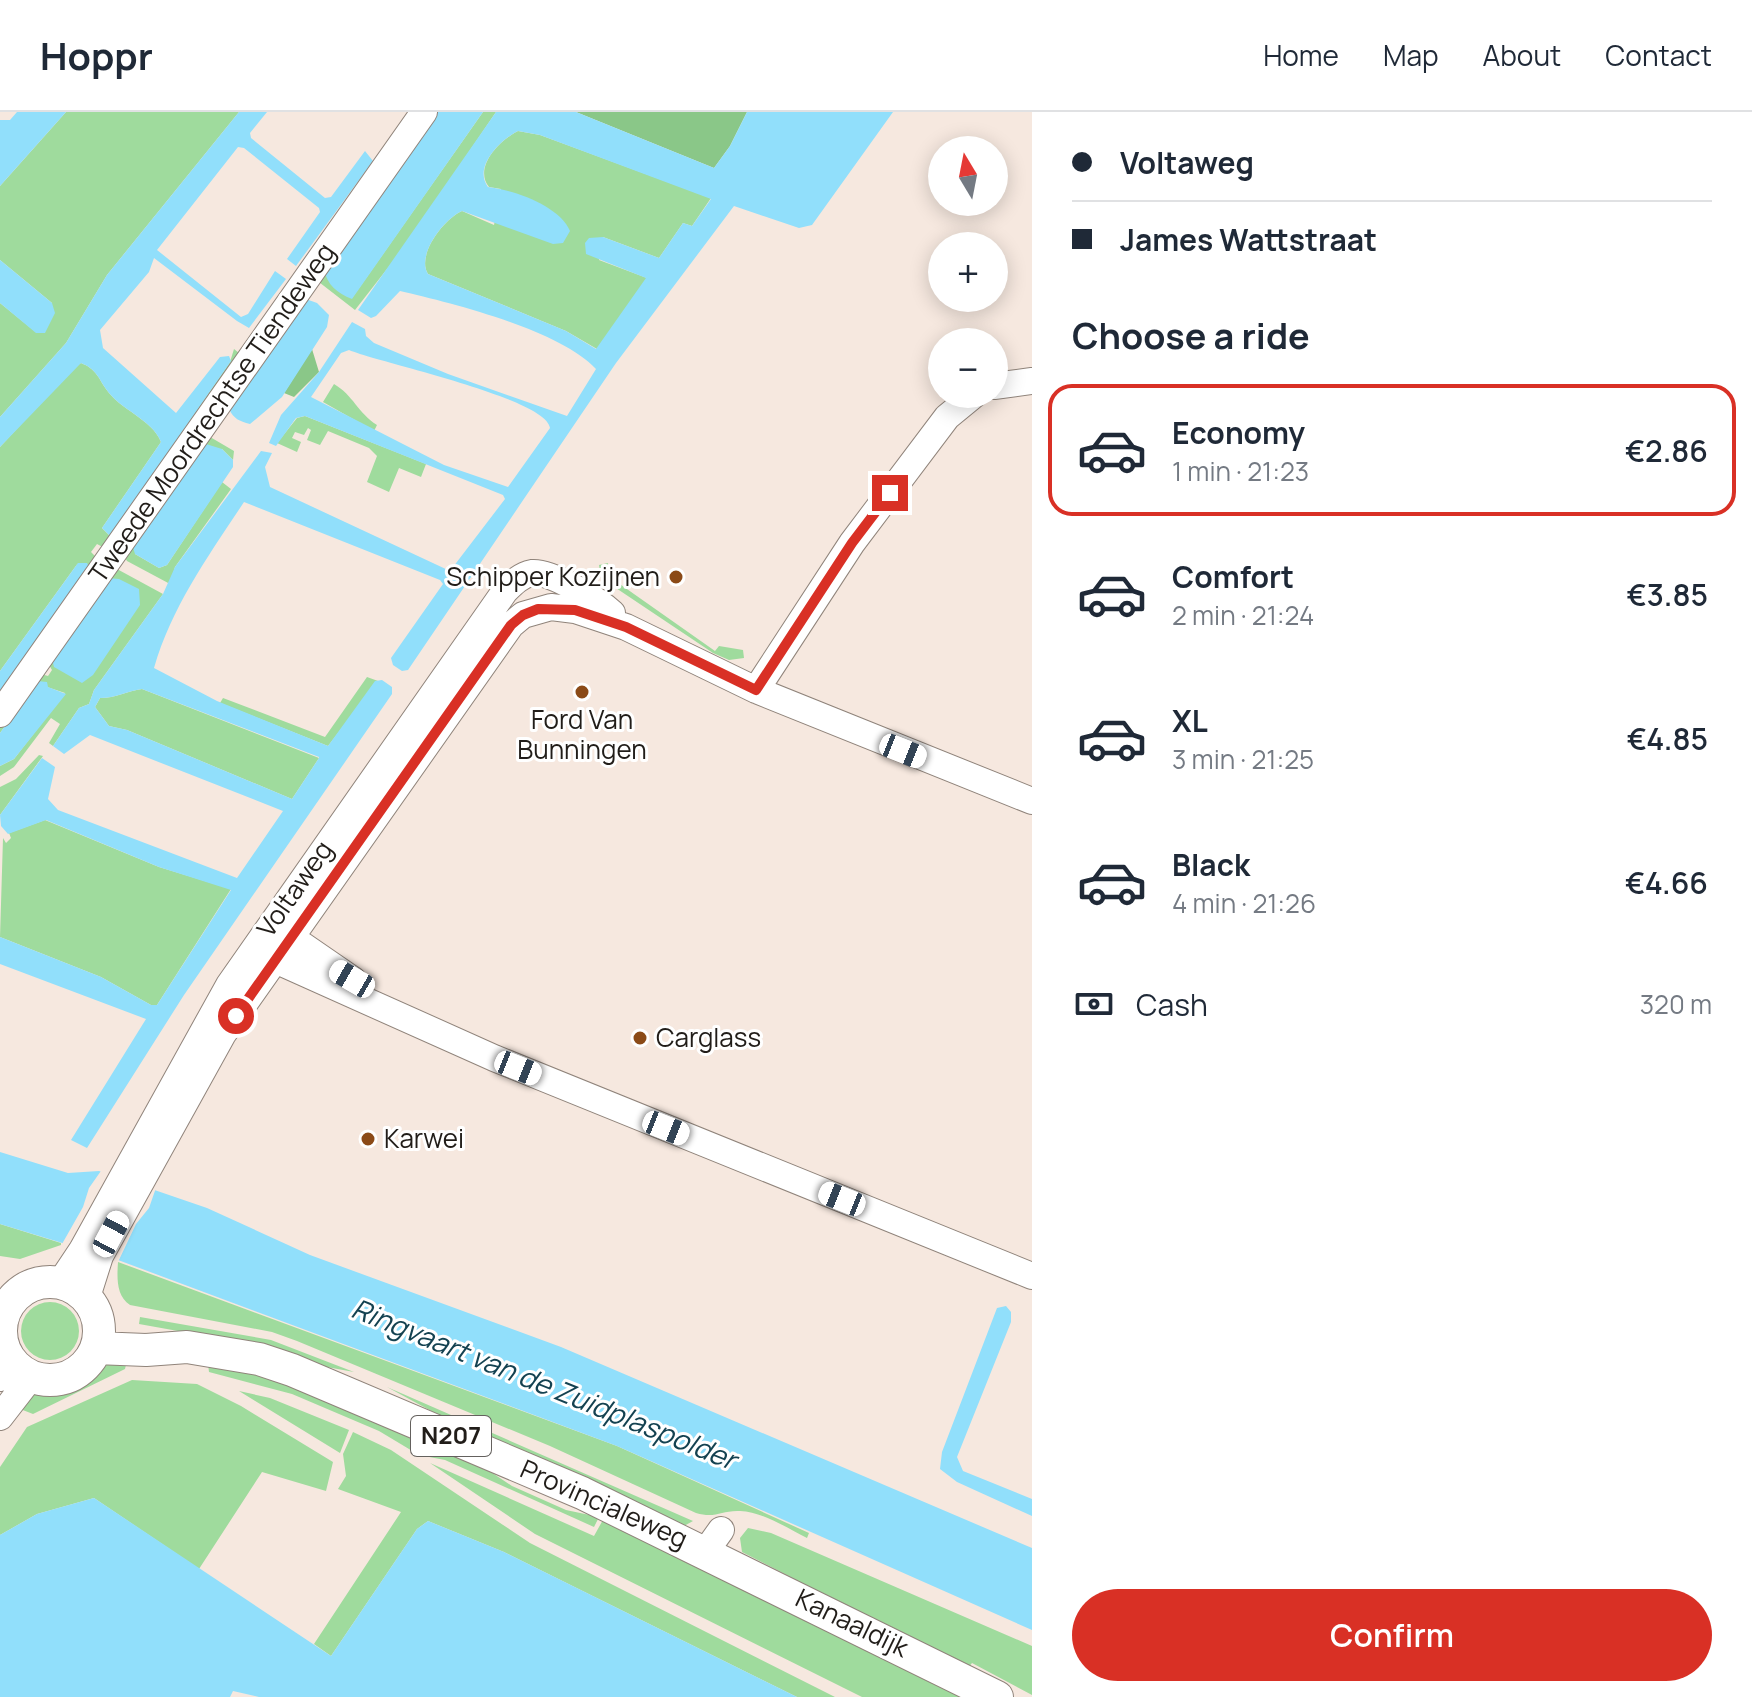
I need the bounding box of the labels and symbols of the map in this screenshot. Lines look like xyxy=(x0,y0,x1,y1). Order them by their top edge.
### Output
north arrow xyxy=(928,136,1008,216)
street label: Tweede Moordrechtse Tiendeweg xyxy=(80,235,343,590)
route end xyxy=(872,475,908,511)
place label: Schipper Kozijnen xyxy=(446,558,660,594)
marker: Schipper Kozijnen xyxy=(667,568,685,586)
marker: Ford Van Bunningen xyxy=(573,683,591,701)
place label: Ford Van Bunningen xyxy=(517,701,647,767)
car xyxy=(876,731,930,771)
street label: Voltaweg xyxy=(248,833,340,944)
car xyxy=(325,957,379,1001)
route start xyxy=(218,998,254,1034)
place label: Carglass xyxy=(656,1019,761,1055)
marker: Carglass xyxy=(631,1029,649,1047)
car xyxy=(491,1048,545,1088)
car xyxy=(639,1108,693,1148)
place label: Karwei xyxy=(384,1120,464,1156)
marker: Karwei xyxy=(359,1130,377,1148)
car xyxy=(815,1179,869,1219)
car xyxy=(89,1207,133,1261)
water label: Ringvaart van de Zuidplaspolder xyxy=(346,1288,746,1479)
road number: N207 xyxy=(411,1416,491,1456)
street label: Provincialeweg xyxy=(515,1450,694,1556)
street label: Kanaaldijk xyxy=(790,1579,916,1665)

